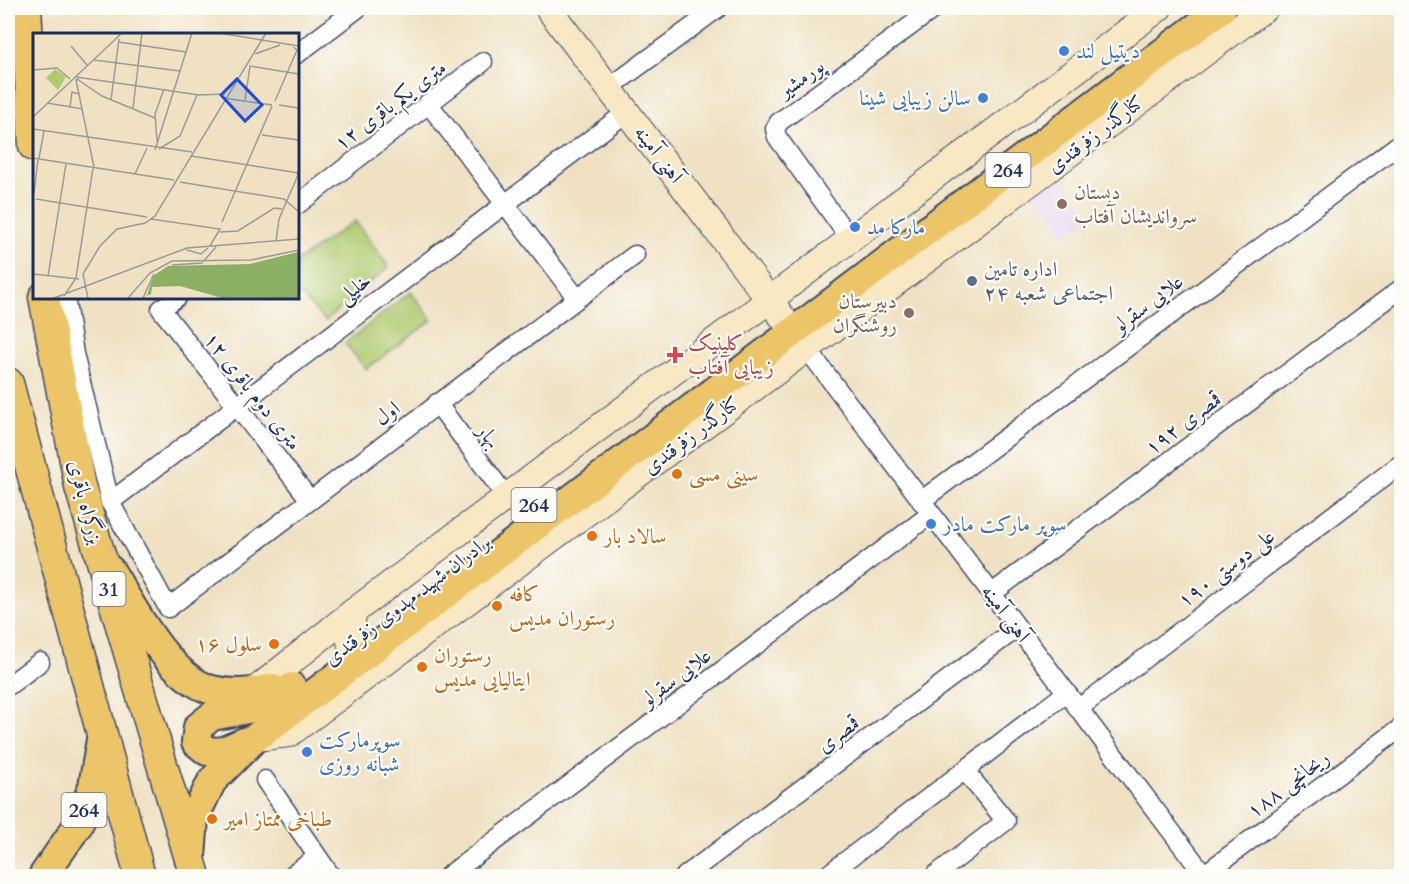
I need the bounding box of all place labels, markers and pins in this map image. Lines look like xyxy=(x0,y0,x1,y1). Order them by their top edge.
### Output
place label: دیتیل لند xyxy=(1076,37,1140,66)
marker: دیتیل لند xyxy=(1057,44,1071,58)
place label: سالن زیبایی شینا xyxy=(859,84,971,113)
marker: سالن زیبایی شینا xyxy=(976,91,990,105)
place label: دبستان سرواندیشان آفتاب xyxy=(1074,178,1197,231)
marker: دبستان سرواندیشان آفتاب xyxy=(1055,197,1069,211)
place label: مارکا مد xyxy=(867,213,925,242)
marker: مارکا مد xyxy=(848,220,862,234)
place label: اداره تامین اجتماعی شعبه ۲۴ xyxy=(984,255,1113,308)
marker: اداره تامین اجتماعی شعبه ۲۴ xyxy=(965,274,979,288)
place label: دبیرستان روشنگران xyxy=(833,287,897,340)
marker: دبیرستان روشنگران xyxy=(902,306,916,320)
place label: کلینیک زیبایی آفتاب xyxy=(688,329,774,382)
marker: کلینیک زیبایی آفتاب xyxy=(666,346,684,364)
place label: سینی مسی xyxy=(689,460,758,489)
marker: سینی مسی xyxy=(670,467,684,481)
place label: سوپر مارکت مادر xyxy=(941,510,1067,539)
marker: سوپر مارکت مادر xyxy=(924,517,938,531)
place label: سالاد بار xyxy=(602,522,667,551)
marker: سالاد بار xyxy=(585,529,599,543)
place label: کافه رستوران مدیس xyxy=(509,580,615,633)
marker: کافه رستوران مدیس xyxy=(490,599,504,613)
place label: سلول ۱۶ xyxy=(195,630,262,659)
marker: سلول ۱۶ xyxy=(267,637,281,651)
place label: رستوران ایتالیایی مدیس xyxy=(434,641,531,694)
marker: رستوران ایتالیایی مدیس xyxy=(415,660,429,674)
place label: سوپرمارکت شبانه روزی xyxy=(319,726,401,779)
marker: سوپرمارکت شبانه روزی xyxy=(300,745,314,759)
place label: طباخی ممتاز امیر xyxy=(222,805,332,834)
marker: طباخی ممتاز امیر xyxy=(205,812,219,826)

